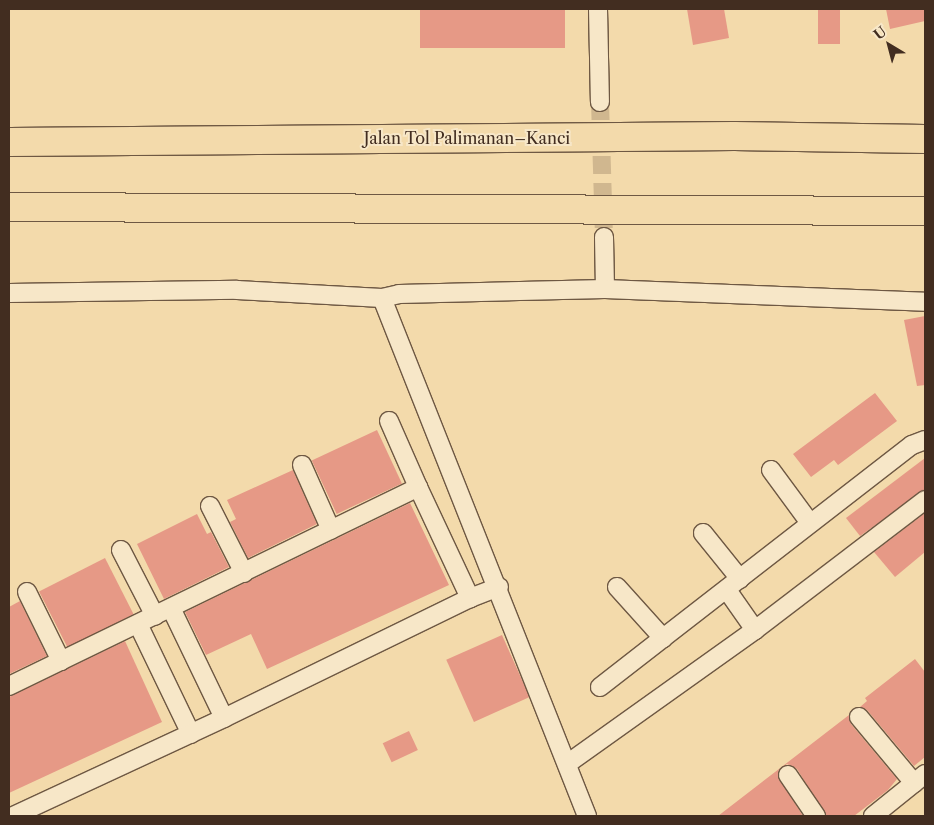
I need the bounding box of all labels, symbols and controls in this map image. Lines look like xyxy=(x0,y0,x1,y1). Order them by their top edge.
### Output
north arrow xyxy=(864,20,914,70)
text: U xyxy=(870,22,890,44)
street label: Jalan Tol Palimanan–Kanci xyxy=(364,128,570,148)

